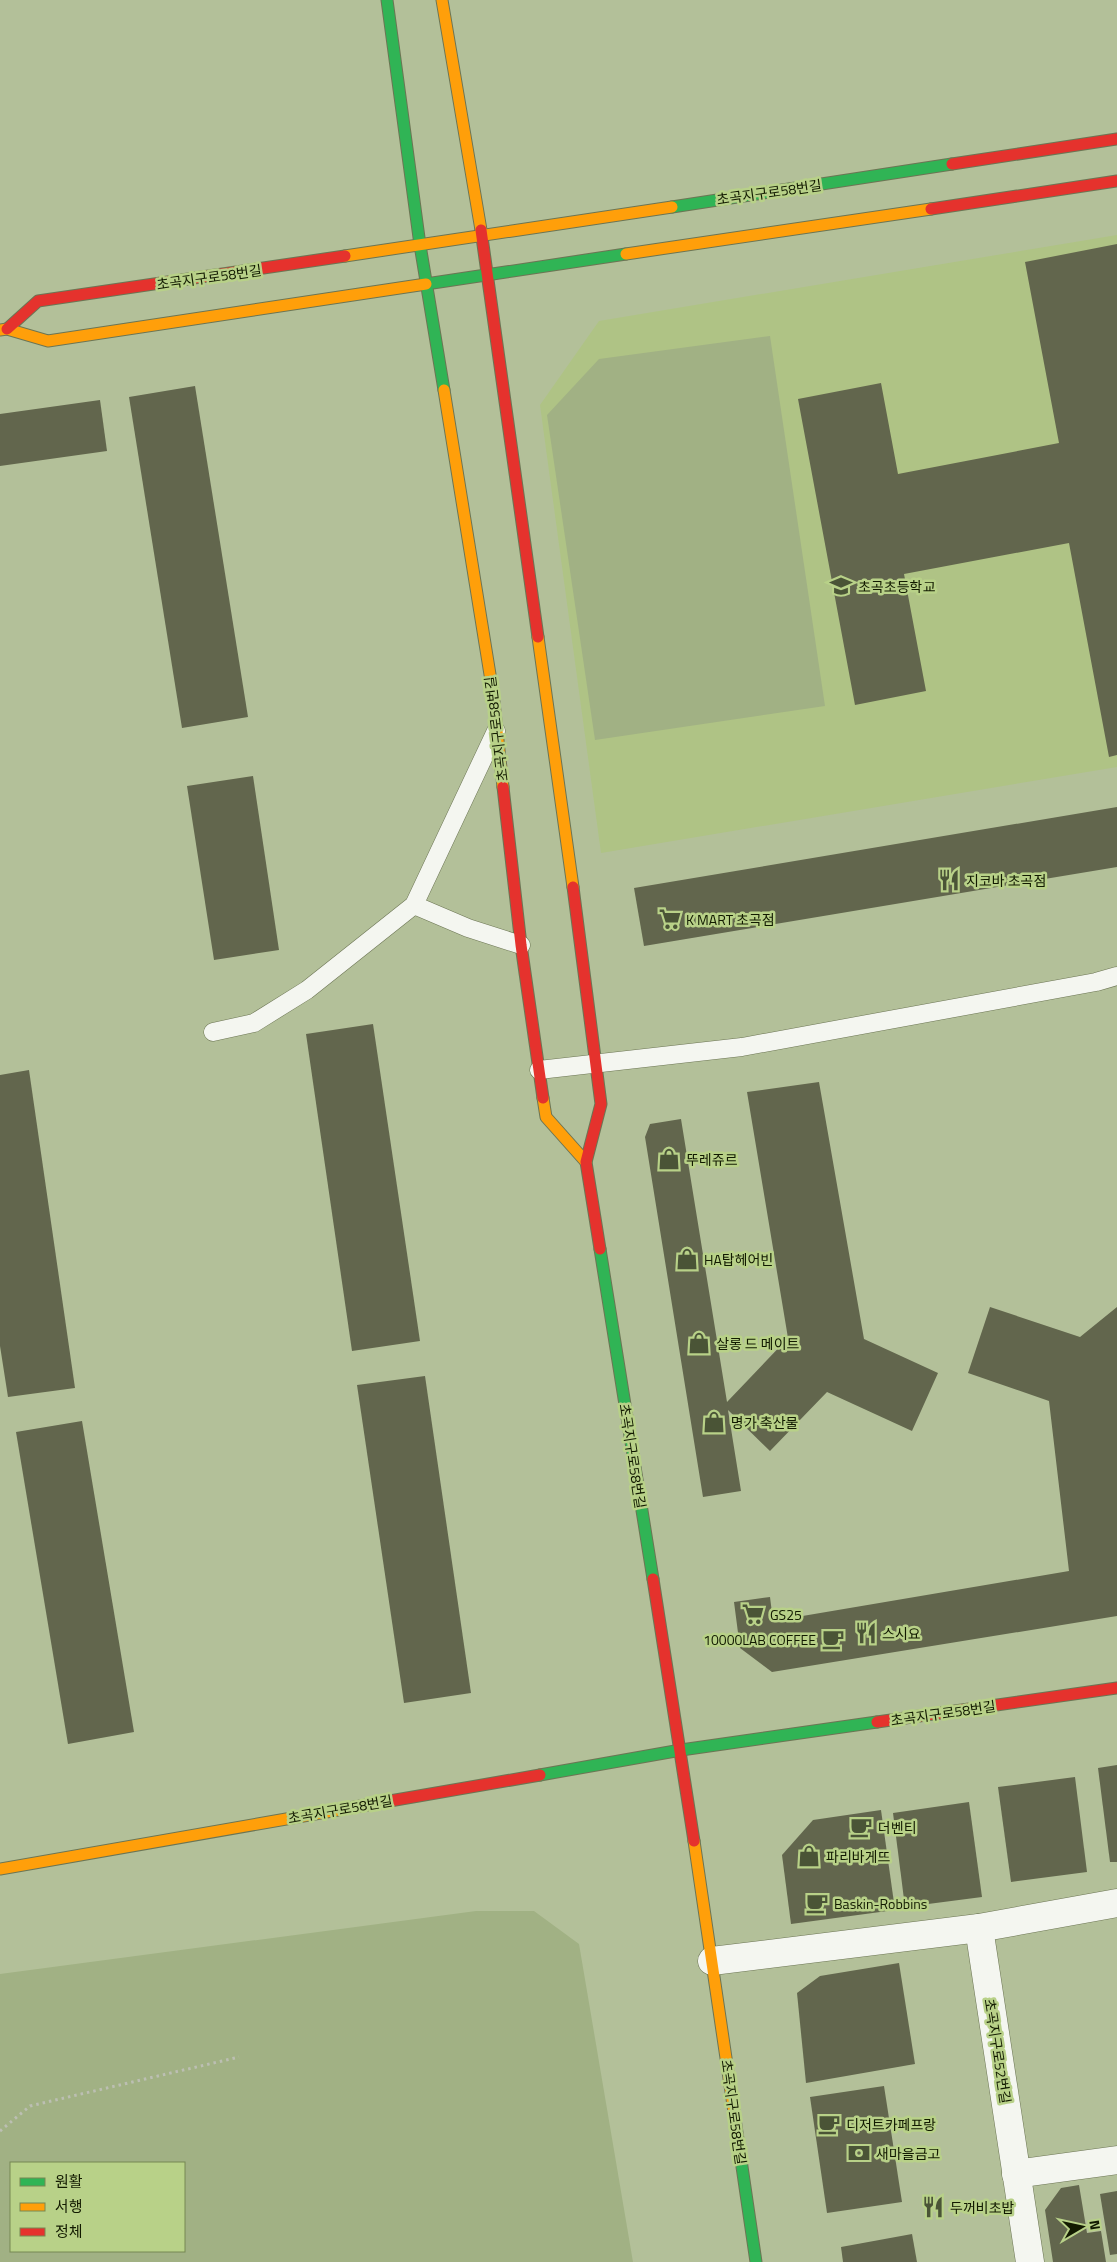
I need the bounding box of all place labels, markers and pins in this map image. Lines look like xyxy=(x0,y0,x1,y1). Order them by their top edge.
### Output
school or university icon: 초곡초등학교 xyxy=(828,573,854,599)
place label: 초곡초등학교 xyxy=(858,576,935,597)
restaurant icon: 지코바 초곡점 xyxy=(936,867,962,893)
place label: 지코바 초곡점 xyxy=(966,870,1046,891)
supermarket icon: K MART 초곡점 xyxy=(657,906,683,932)
place label: K MART 초곡점 xyxy=(686,909,775,930)
shop icon: 뚜레쥬르 xyxy=(656,1146,682,1172)
place label: 뚜레쥬르 xyxy=(686,1149,738,1170)
shop icon: HA탑헤어빈 xyxy=(674,1246,700,1272)
place label: HA탑헤어빈 xyxy=(704,1249,773,1270)
shop icon: 살롱 드 메이트 xyxy=(686,1330,712,1356)
place label: 살롱 드 메이트 xyxy=(716,1333,800,1354)
shop icon: 명가 축산물 xyxy=(701,1409,727,1435)
place label: 명가 축산물 xyxy=(731,1412,799,1433)
supermarket icon: GS25 xyxy=(740,1601,766,1627)
place label: GS25 xyxy=(770,1604,802,1625)
restaurant icon: 스시요 xyxy=(853,1620,879,1646)
place label: 스시요 xyxy=(882,1623,921,1644)
cafe icon: 10000LAB COFFEE xyxy=(820,1626,846,1652)
place label: 10000LAB COFFEE xyxy=(703,1629,816,1650)
cafe icon: 더벤티 xyxy=(848,1814,874,1840)
place label: 더벤티 xyxy=(878,1817,917,1838)
shop icon: 파리바게뜨 xyxy=(796,1843,822,1869)
place label: 파리바게뜨 xyxy=(826,1846,891,1867)
cafe icon: Baskin-Robbins xyxy=(804,1890,830,1916)
place label: Baskin-Robbins xyxy=(834,1893,927,1914)
cafe icon: 디저트카페프랑 xyxy=(816,2111,842,2137)
place label: 디저트카페프랑 xyxy=(846,2114,936,2135)
bank icon: 새마을금고 xyxy=(846,2140,872,2166)
place label: 새마을금고 xyxy=(876,2143,941,2164)
restaurant icon: 두꺼비초밥 xyxy=(920,2194,946,2220)
place label: 두꺼비초밥 xyxy=(950,2197,1015,2218)

